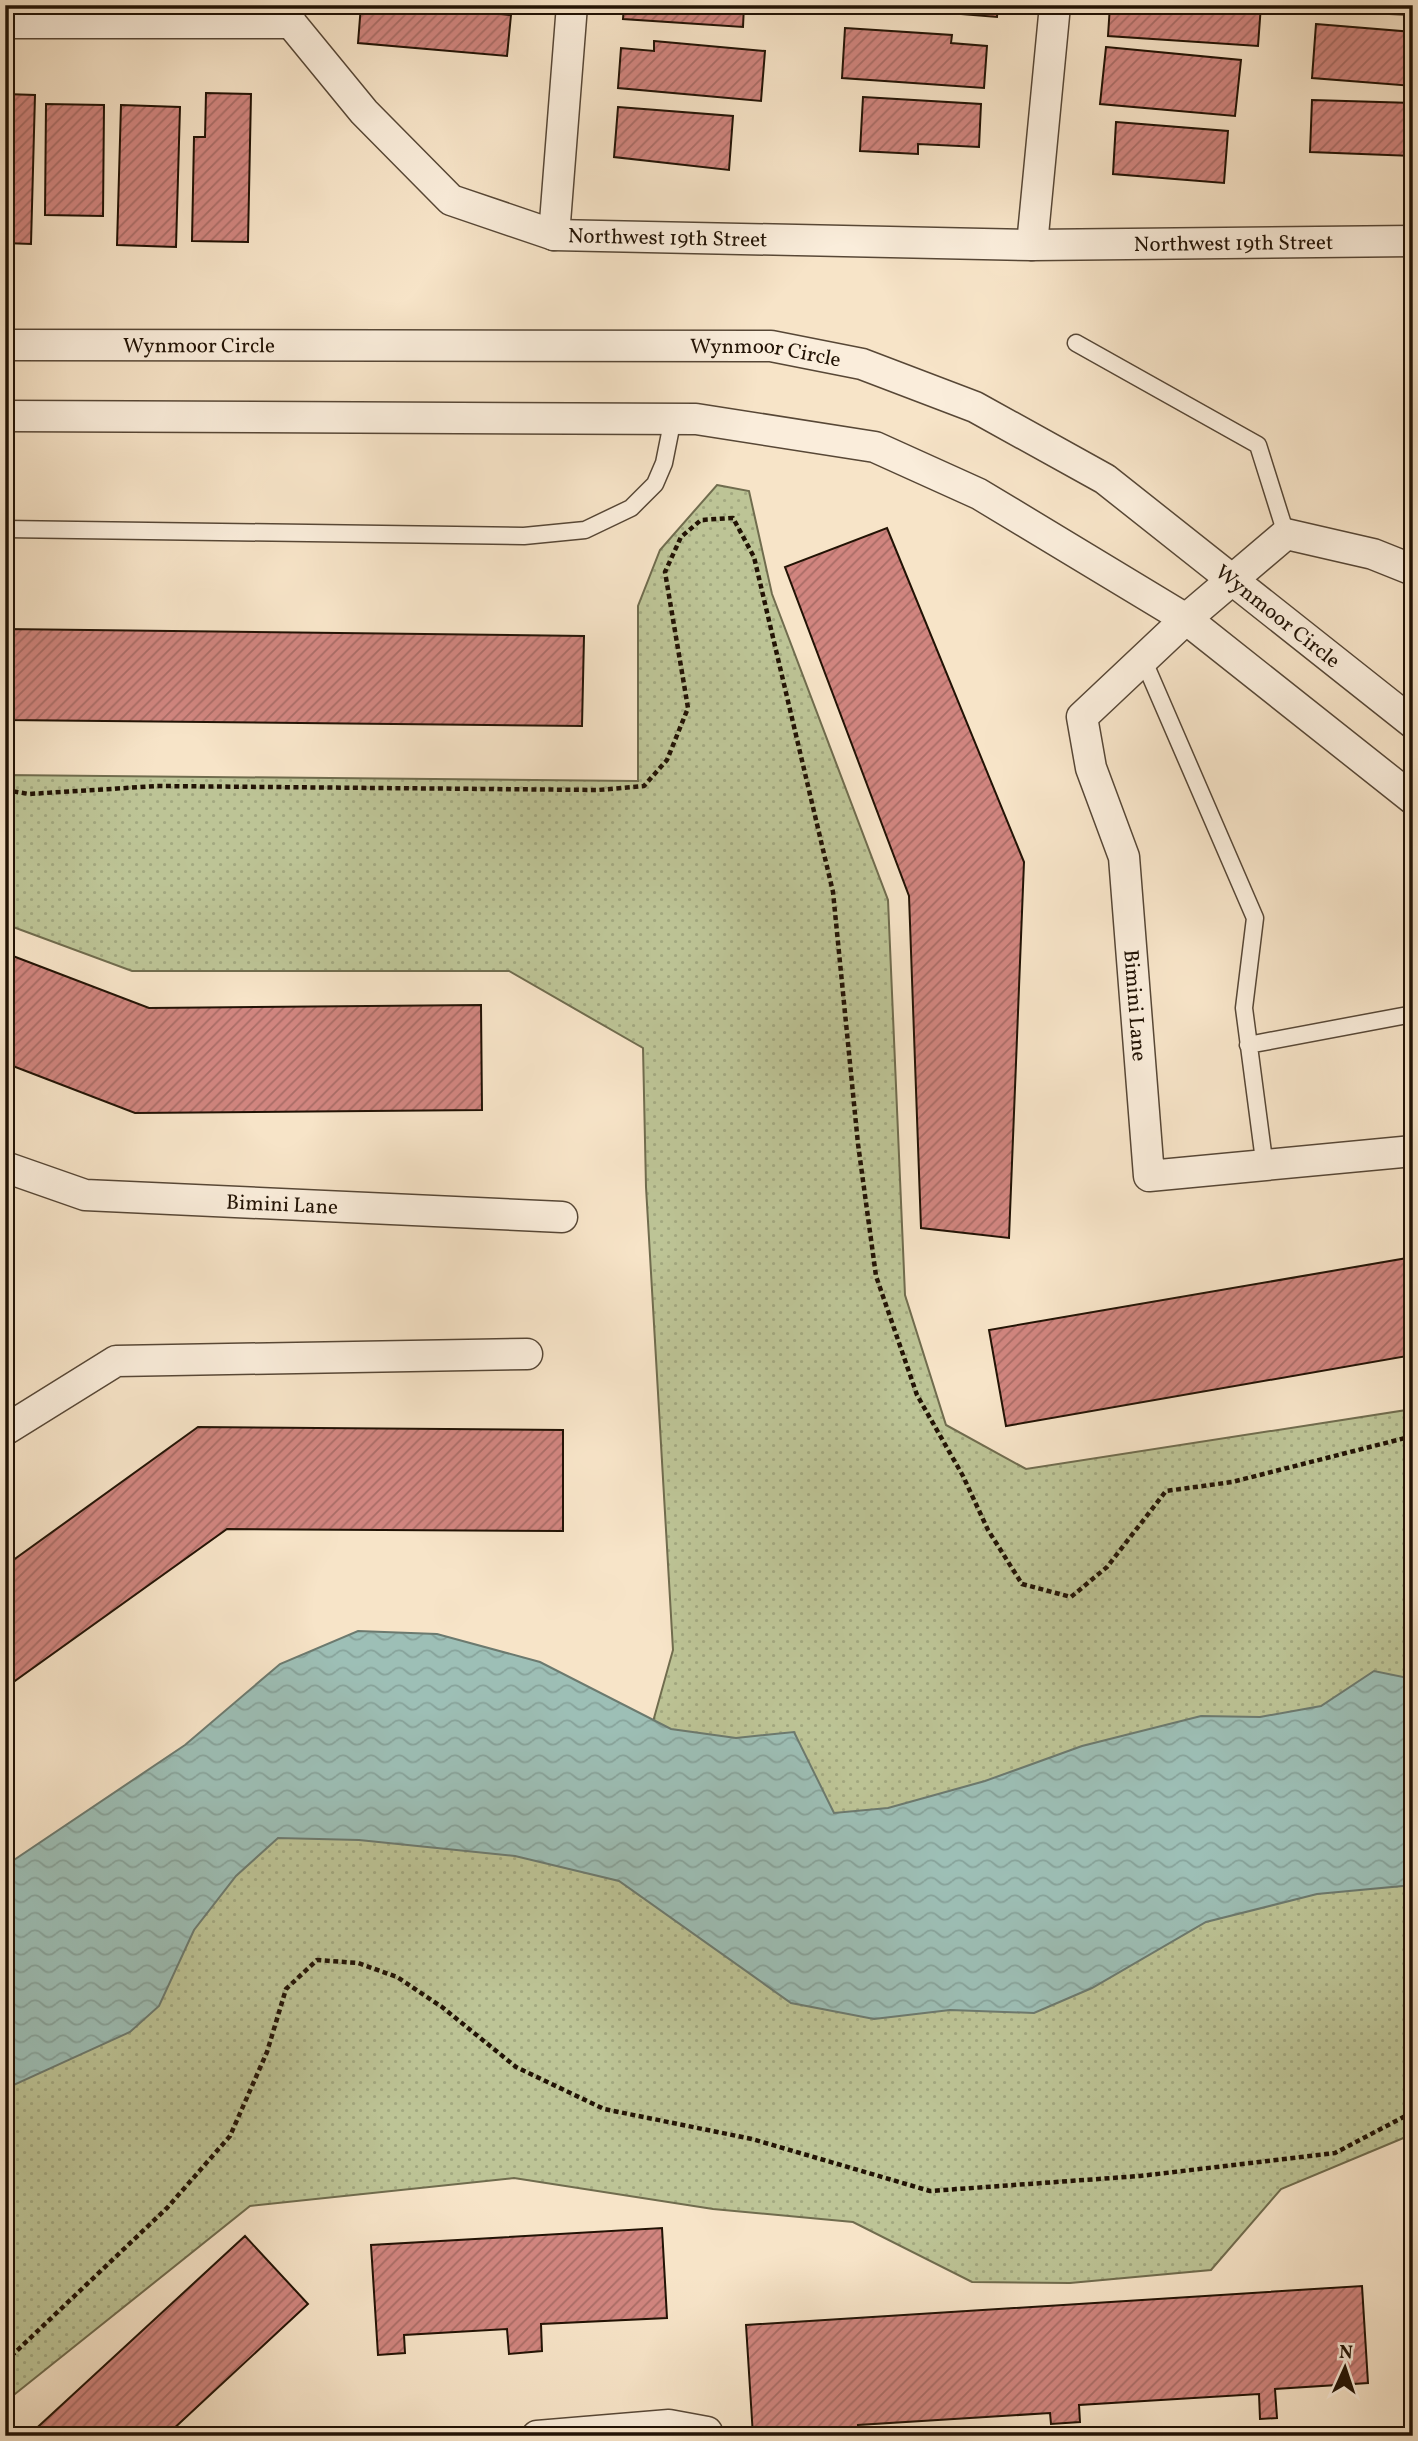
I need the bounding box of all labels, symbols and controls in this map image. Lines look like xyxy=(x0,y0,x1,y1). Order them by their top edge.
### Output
street label: Northwest 19th Street xyxy=(568,222,768,255)
street label: Northwest 19th Street xyxy=(1134,229,1333,260)
street label: Wynmoor Circle xyxy=(123,332,275,361)
street label: Wynmoor Circle xyxy=(690,333,843,375)
street label: Wynmoor Circle xyxy=(1208,559,1346,676)
street label: Bimini Lane xyxy=(1115,948,1153,1063)
street label: Bimini Lane xyxy=(225,1189,339,1223)
north arrow xyxy=(1310,2332,1380,2402)
text: N xyxy=(1338,2340,1354,2366)

